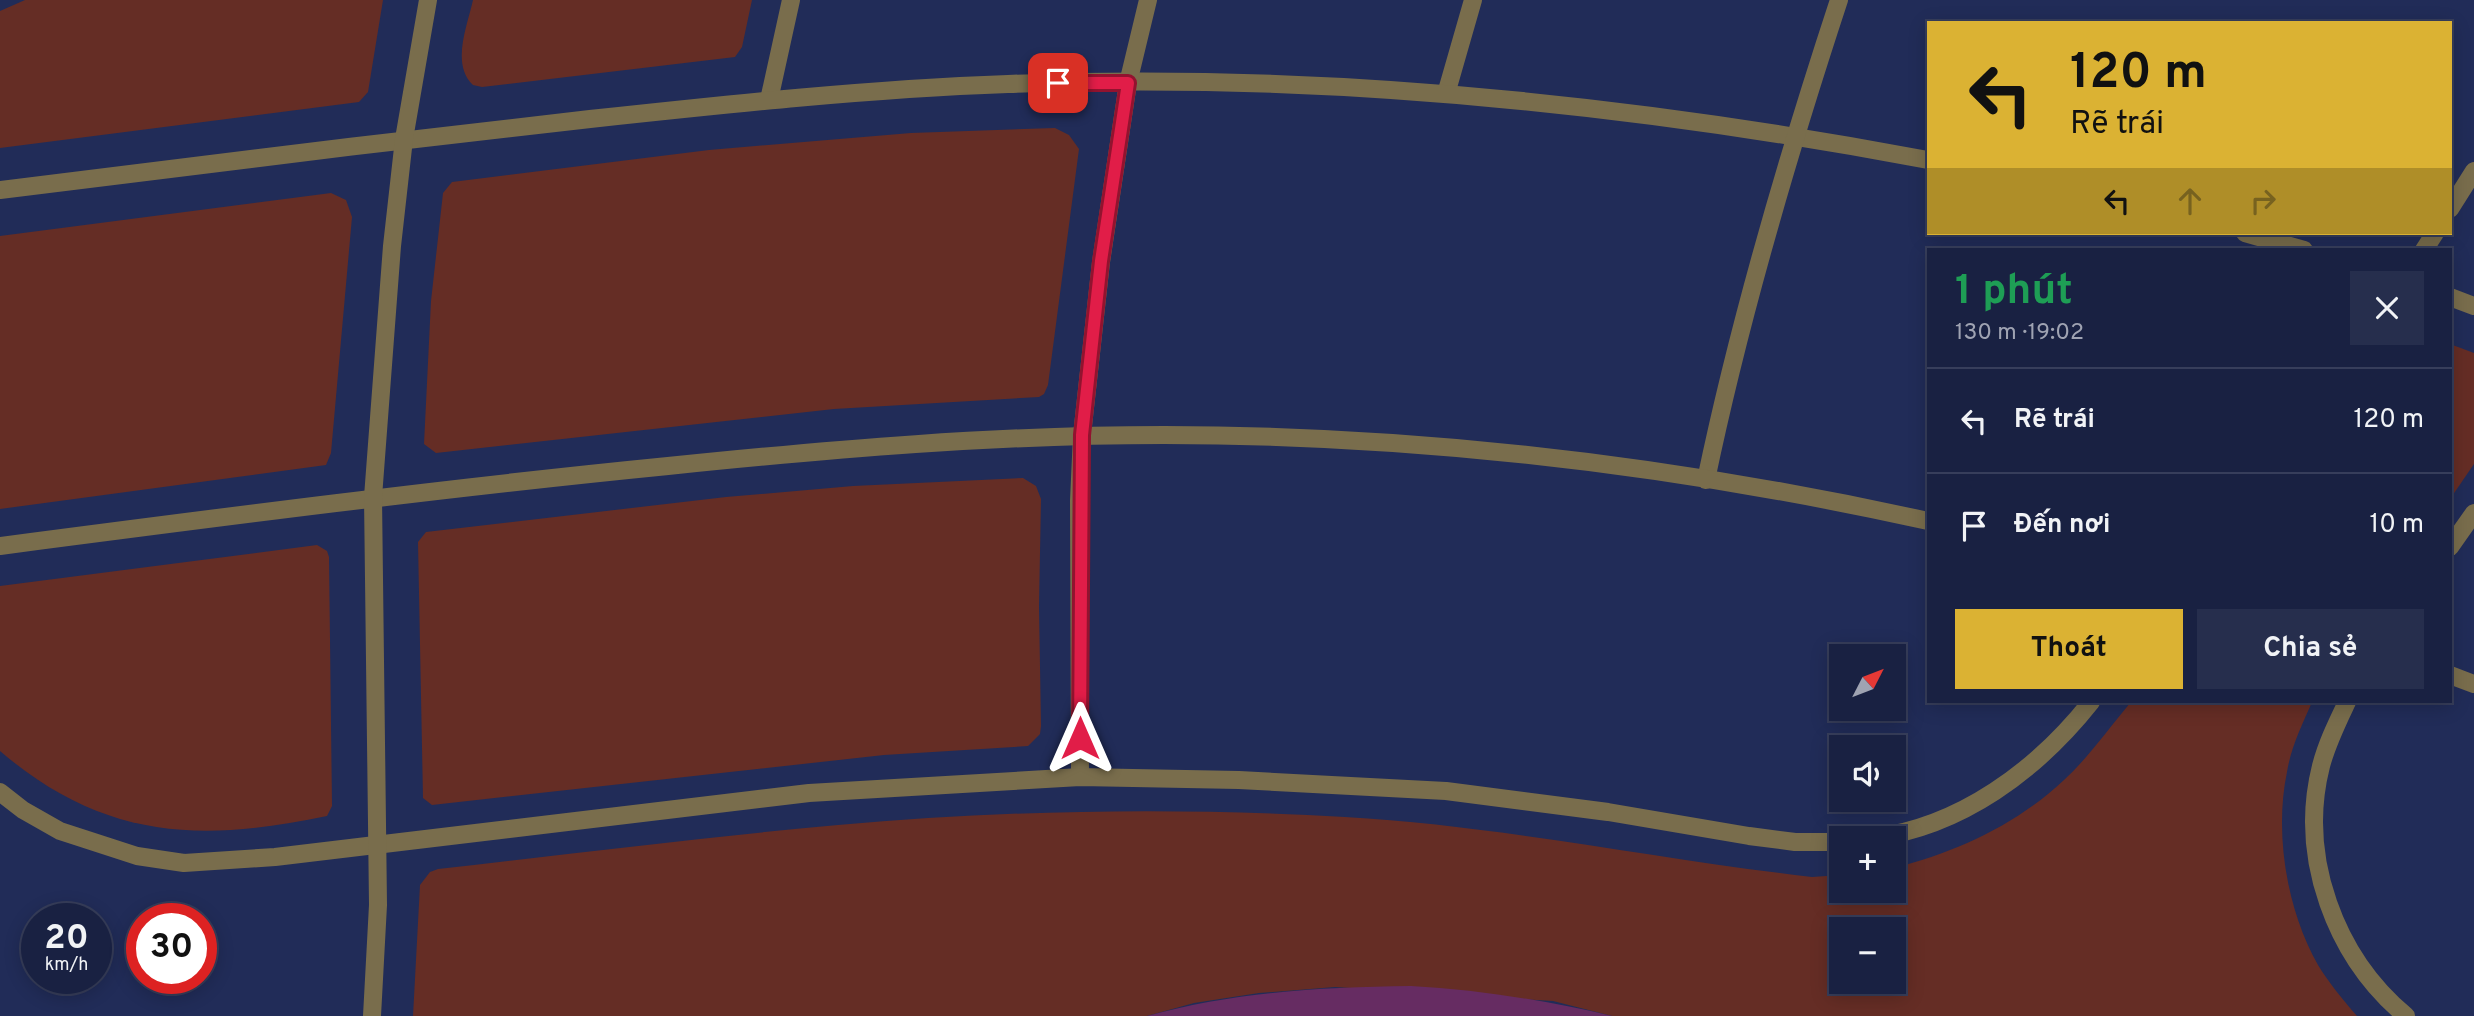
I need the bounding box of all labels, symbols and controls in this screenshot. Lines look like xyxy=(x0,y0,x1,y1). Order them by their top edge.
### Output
text: 120 m xyxy=(2070,44,2207,106)
icon: left xyxy=(1955,49,2046,140)
pin xyxy=(1028,53,1088,113)
icon: arrive xyxy=(1039,64,1077,102)
text: Rẽ trái xyxy=(2070,105,2164,145)
icon: left xyxy=(2098,182,2136,220)
icon: ahead xyxy=(2171,182,2209,220)
icon: right xyxy=(2244,182,2282,220)
text: 1 phút xyxy=(1955,266,2073,319)
button: close xyxy=(2350,271,2424,345)
text: 130 m · 19:02 xyxy=(1955,319,2084,348)
icon: left xyxy=(1955,402,1993,440)
text: Rẽ trái xyxy=(2014,404,2095,437)
text: 120 m xyxy=(2354,404,2424,437)
icon: arrive xyxy=(1955,507,1993,545)
text: Đến nơi xyxy=(2014,509,2110,542)
text: 10 m xyxy=(2369,509,2424,542)
button: Thoát xyxy=(1955,609,2183,689)
button: Chia sẻ xyxy=(2197,609,2424,689)
north arrow xyxy=(1829,644,1906,721)
map controls xyxy=(1829,644,1906,994)
position arrow xyxy=(1043,701,1117,775)
button: sound xyxy=(1829,735,1906,812)
button: + xyxy=(1829,826,1906,903)
speed limit sign: 30 xyxy=(126,903,217,994)
text: 20 xyxy=(44,917,89,961)
button: − xyxy=(1829,917,1906,994)
text: km/h xyxy=(45,954,88,977)

